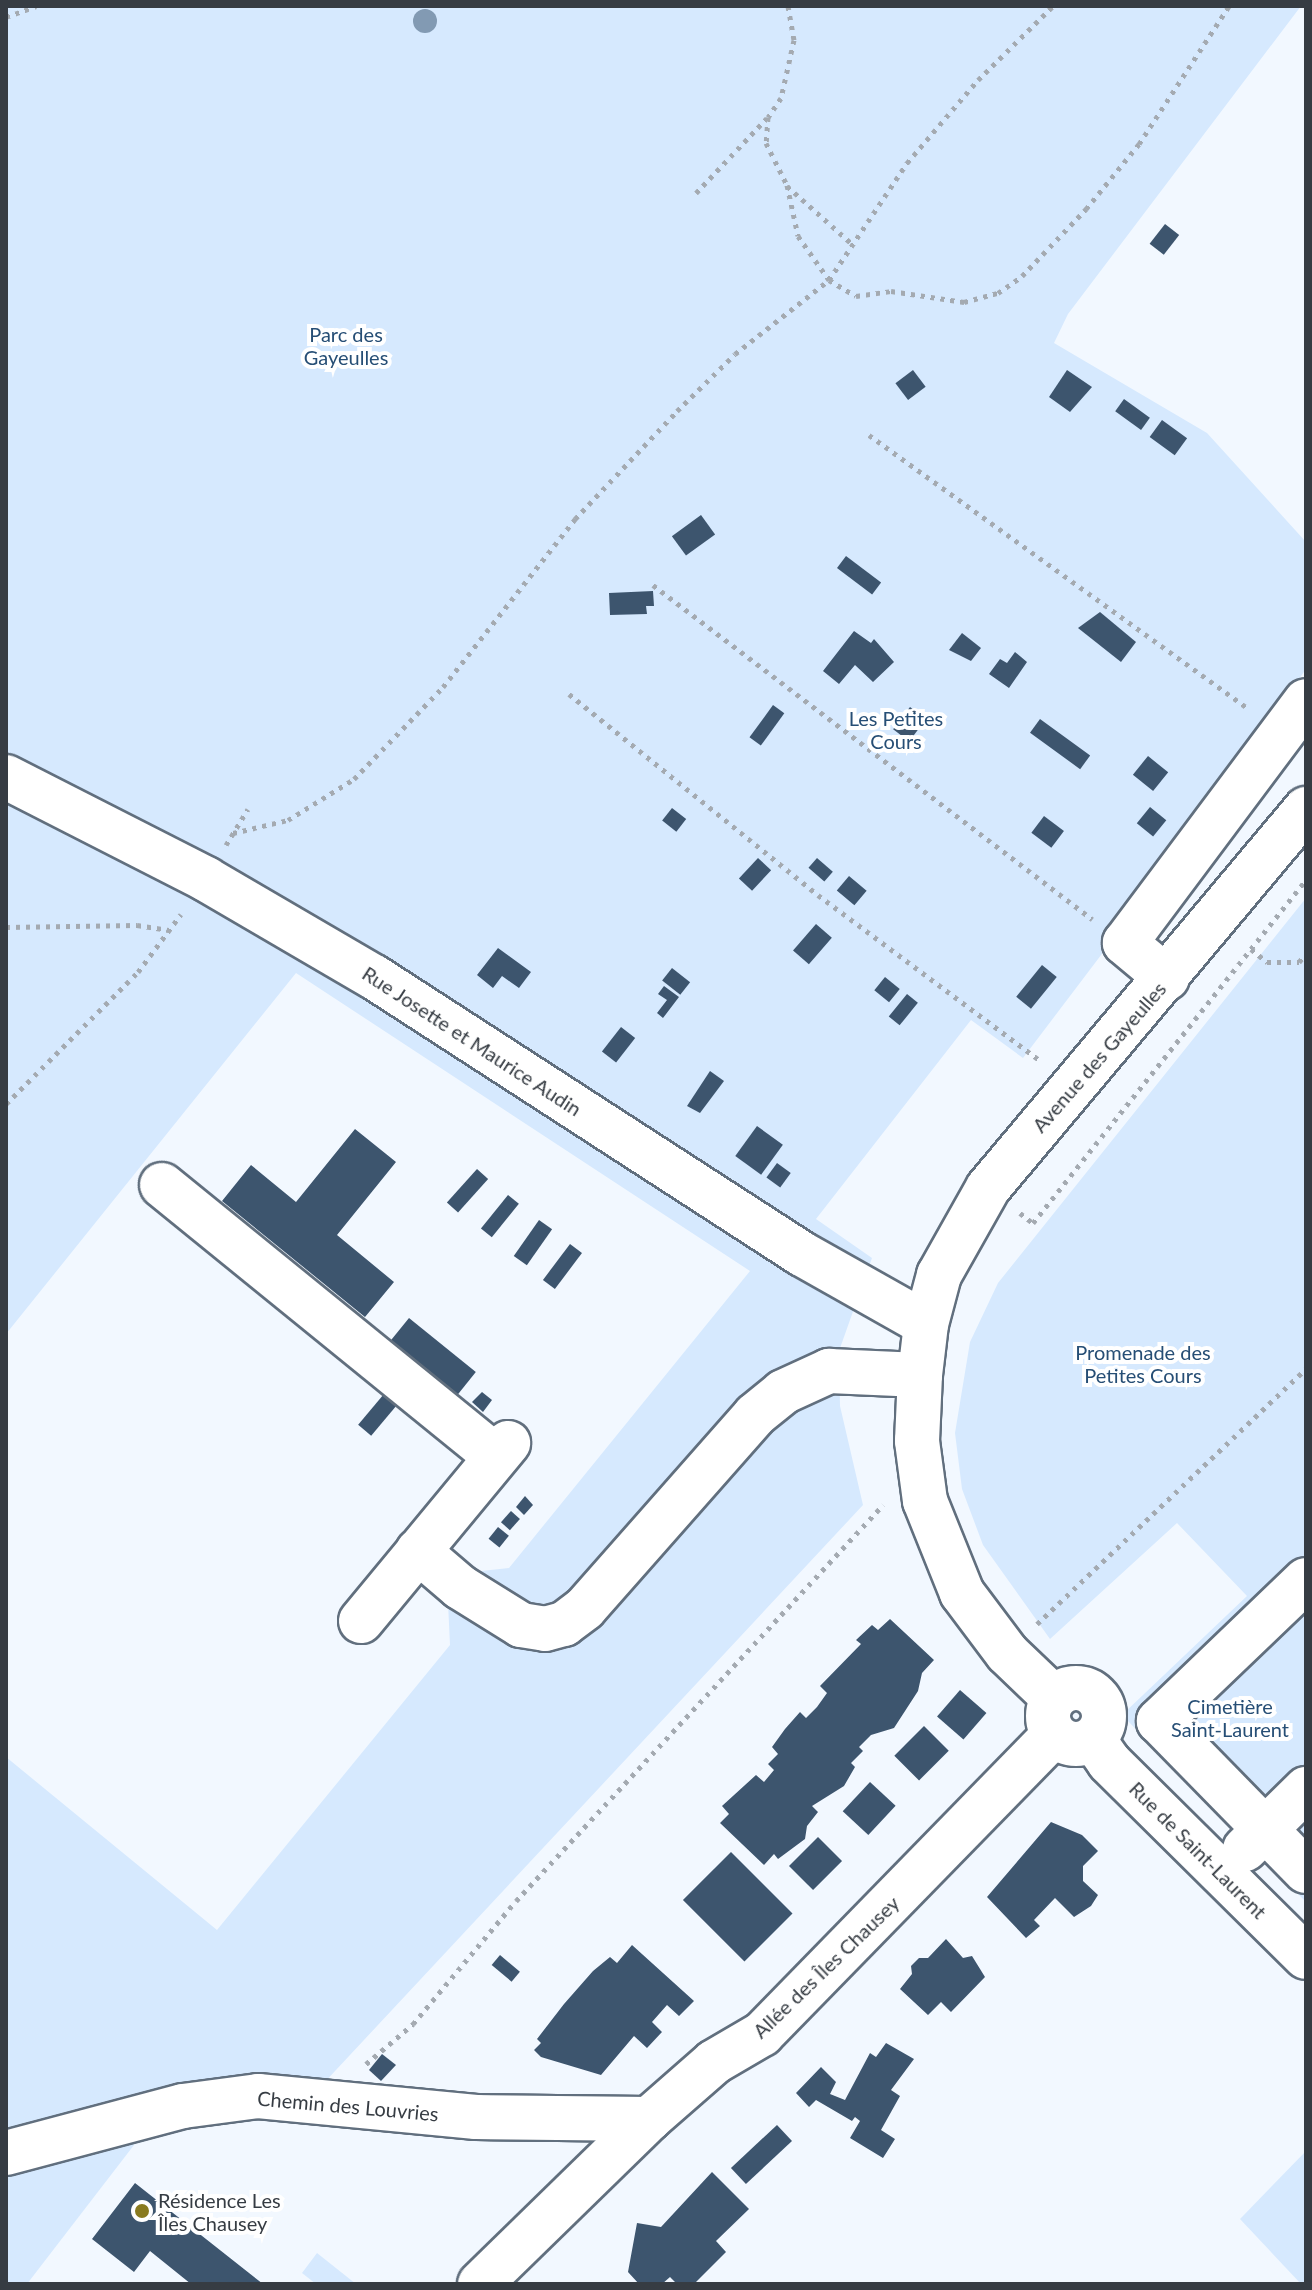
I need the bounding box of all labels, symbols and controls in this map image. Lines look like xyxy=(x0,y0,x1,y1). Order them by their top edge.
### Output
park label: Parc des Gayeulles xyxy=(304,322,388,369)
park label: Les Petites Cours xyxy=(849,707,943,754)
street label: Rue Josette et Maurice Audin xyxy=(357,961,587,1121)
street label: Avenue des Gayeulles xyxy=(1027,977,1171,1137)
park label: Promenade des Petites Cours xyxy=(1075,1340,1211,1387)
park label: Cimetière Saint-Laurent xyxy=(1171,1694,1289,1741)
street label: Rue de Saint-Laurent xyxy=(1125,1777,1271,1923)
street label: Allée des Îles Chausey xyxy=(748,1891,904,2043)
street label: Chemin des Louvries xyxy=(256,2086,440,2126)
place label: Résidence Les Îles Chausey xyxy=(158,2188,281,2235)
marker: Résidence Les Îles Chausey xyxy=(133,2202,151,2220)

